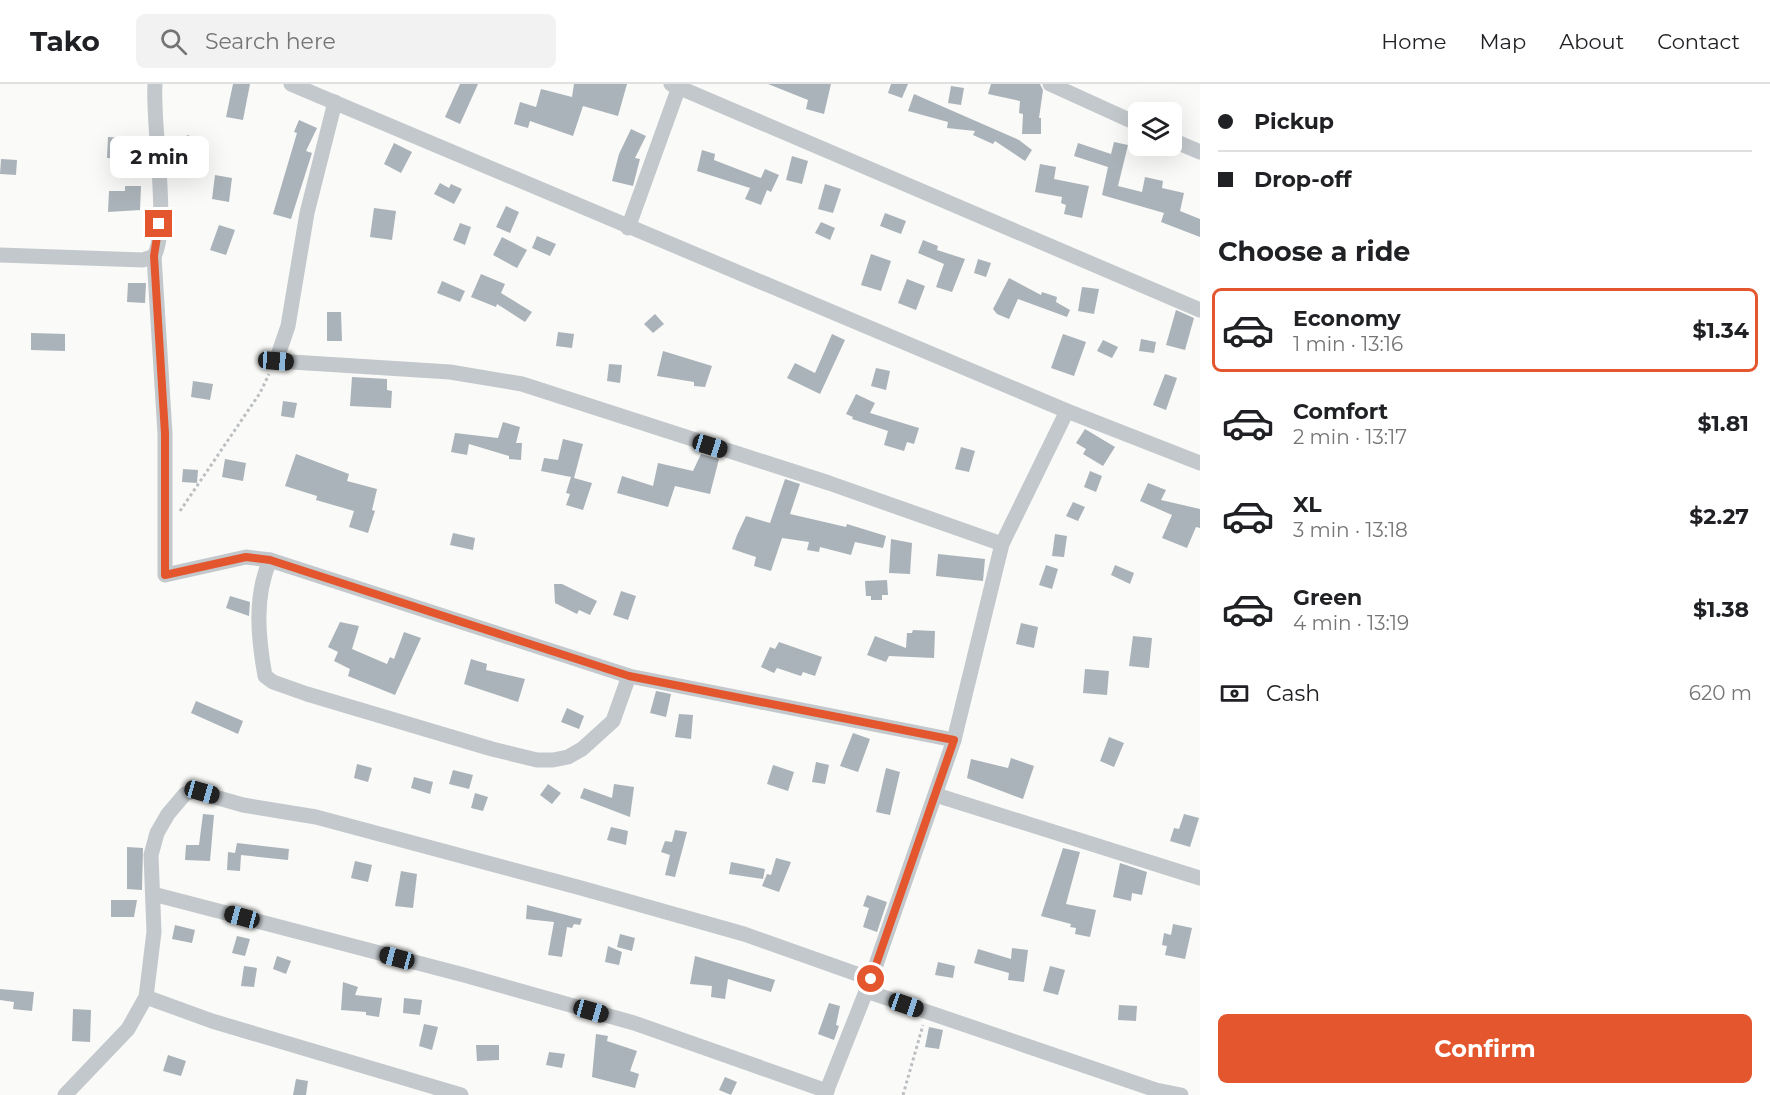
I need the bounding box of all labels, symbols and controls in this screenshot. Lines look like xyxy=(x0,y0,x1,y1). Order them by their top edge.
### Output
search box xyxy=(136,14,556,68)
text: Tako xyxy=(30,24,100,58)
icon: search xyxy=(157,25,190,58)
text: Search here xyxy=(205,28,336,55)
text: Home xyxy=(1381,29,1446,54)
text: Map xyxy=(1479,29,1526,54)
text: About xyxy=(1559,29,1624,54)
text: Contact xyxy=(1657,29,1740,54)
map controls xyxy=(1128,102,1182,156)
button: layers xyxy=(1128,102,1182,156)
text: Pickup xyxy=(1254,108,1334,135)
callout: 2 min xyxy=(110,137,208,179)
text: 2 min xyxy=(130,145,189,169)
text: Drop-off xyxy=(1254,166,1352,193)
route end xyxy=(145,210,172,237)
text: Choose a ride xyxy=(1218,235,1410,268)
icon: car xyxy=(1221,303,1275,357)
text: Economy xyxy=(1293,305,1401,332)
text: $1.34 xyxy=(1692,317,1749,344)
text: 1 min · 13:16 xyxy=(1293,332,1403,356)
car xyxy=(257,351,295,371)
icon: car xyxy=(1221,396,1275,450)
text: Comfort xyxy=(1293,398,1388,425)
text: $1.81 xyxy=(1697,410,1749,437)
text: 2 min · 13:17 xyxy=(1293,425,1407,449)
car xyxy=(690,432,730,460)
icon: car xyxy=(1221,489,1275,543)
text: XL xyxy=(1293,491,1322,518)
text: $2.27 xyxy=(1689,503,1749,530)
text: 3 min · 13:18 xyxy=(1293,518,1408,542)
icon: car xyxy=(1221,582,1275,636)
text: Green xyxy=(1293,584,1362,611)
text: $1.38 xyxy=(1693,596,1749,623)
text: 4 min · 13:19 xyxy=(1293,611,1409,635)
icon: cash xyxy=(1218,677,1251,710)
text: Cash xyxy=(1266,680,1320,707)
text: 620 m xyxy=(1689,681,1752,705)
car xyxy=(182,778,222,806)
car xyxy=(222,904,262,930)
car xyxy=(377,945,417,971)
route start xyxy=(857,965,884,992)
car xyxy=(886,991,926,1019)
car xyxy=(571,997,611,1025)
button: Confirm xyxy=(1218,1014,1752,1083)

